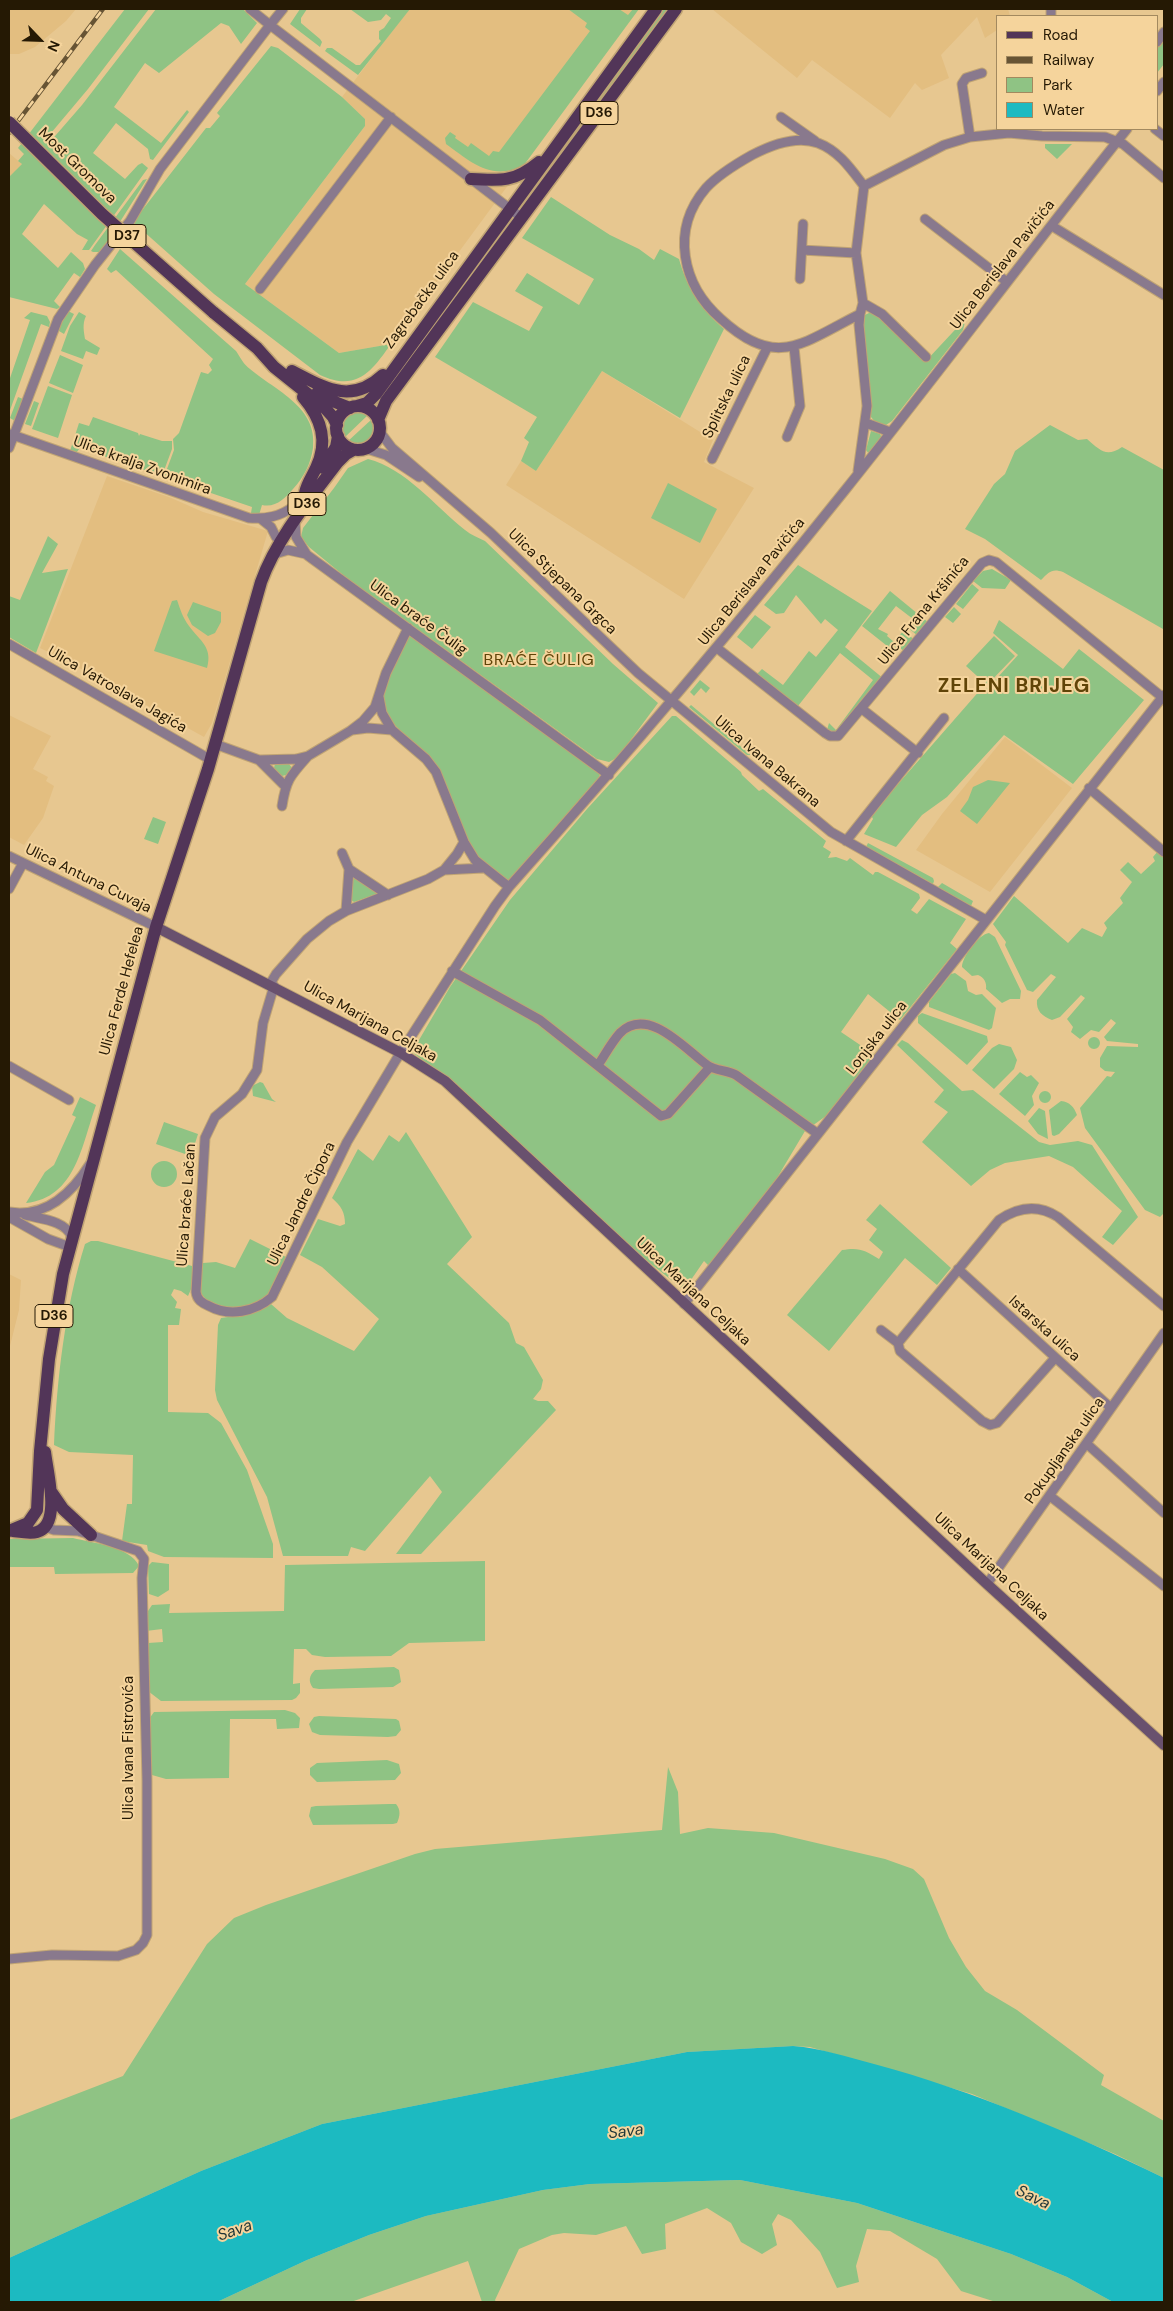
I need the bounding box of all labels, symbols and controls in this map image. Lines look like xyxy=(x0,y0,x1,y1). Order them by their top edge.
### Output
north arrow xyxy=(15,15,65,65)
legend xyxy=(996,15,1158,130)
text: Road xyxy=(1043,25,1078,45)
text: N xyxy=(43,38,64,54)
text: Railway xyxy=(1043,50,1094,70)
text: Park xyxy=(1043,75,1073,95)
text: Water xyxy=(1043,100,1084,120)
road number: D36 xyxy=(580,102,618,125)
street label: Most Gromova xyxy=(34,124,120,208)
street label: Ulica Berislava Pavičića xyxy=(947,197,1059,333)
road number: D37 xyxy=(108,225,146,248)
street label: Zagrebačka ulica xyxy=(380,248,464,352)
street label: Splitska ulica xyxy=(699,352,755,442)
street label: Ulica kralja Zvonimira xyxy=(71,433,213,499)
road number: D36 xyxy=(288,492,326,516)
street label: Ulica Berislava Pavičića xyxy=(695,514,809,650)
street label: Ulica Stjepana Grgca xyxy=(504,525,620,639)
street label: Ulica Frana Kršinića xyxy=(875,553,973,669)
street label: Ulica braće Čulig xyxy=(366,577,470,659)
street label: Ulica Vatroslava Jagića xyxy=(44,643,190,737)
district label: BRAĆE ČULIG xyxy=(482,651,596,671)
district label: ZELENI BRIJEG xyxy=(936,675,1092,699)
street label: Ulica Ivana Bakrana xyxy=(710,712,824,812)
street label: Ulica Antuna Cuvaja xyxy=(22,841,154,917)
street label: Ulica Ferde Hefelea xyxy=(96,924,148,1058)
street label: Ulica Marijana Celjaka xyxy=(300,978,440,1066)
street label: Lonjska ulica xyxy=(843,998,911,1078)
street label: Ulica Jandre Čipora xyxy=(264,1139,340,1269)
street label: Ulica braće Lačan xyxy=(174,1143,200,1267)
street label: Ulica Marijana Celjaka xyxy=(632,1234,754,1350)
street label: Istarska ulica xyxy=(1005,1292,1083,1366)
road number: D36 xyxy=(35,1304,73,1328)
street label: Pokupljanska ulica xyxy=(1022,1394,1108,1508)
street label: Ulica Marijana Celjaka xyxy=(930,1509,1052,1625)
street label: Ulica Ivana Fistrovića xyxy=(120,1676,138,1820)
water label: Sava xyxy=(607,2120,645,2144)
water label: Sava xyxy=(1013,2182,1053,2214)
water label: Sava xyxy=(215,2216,255,2246)

